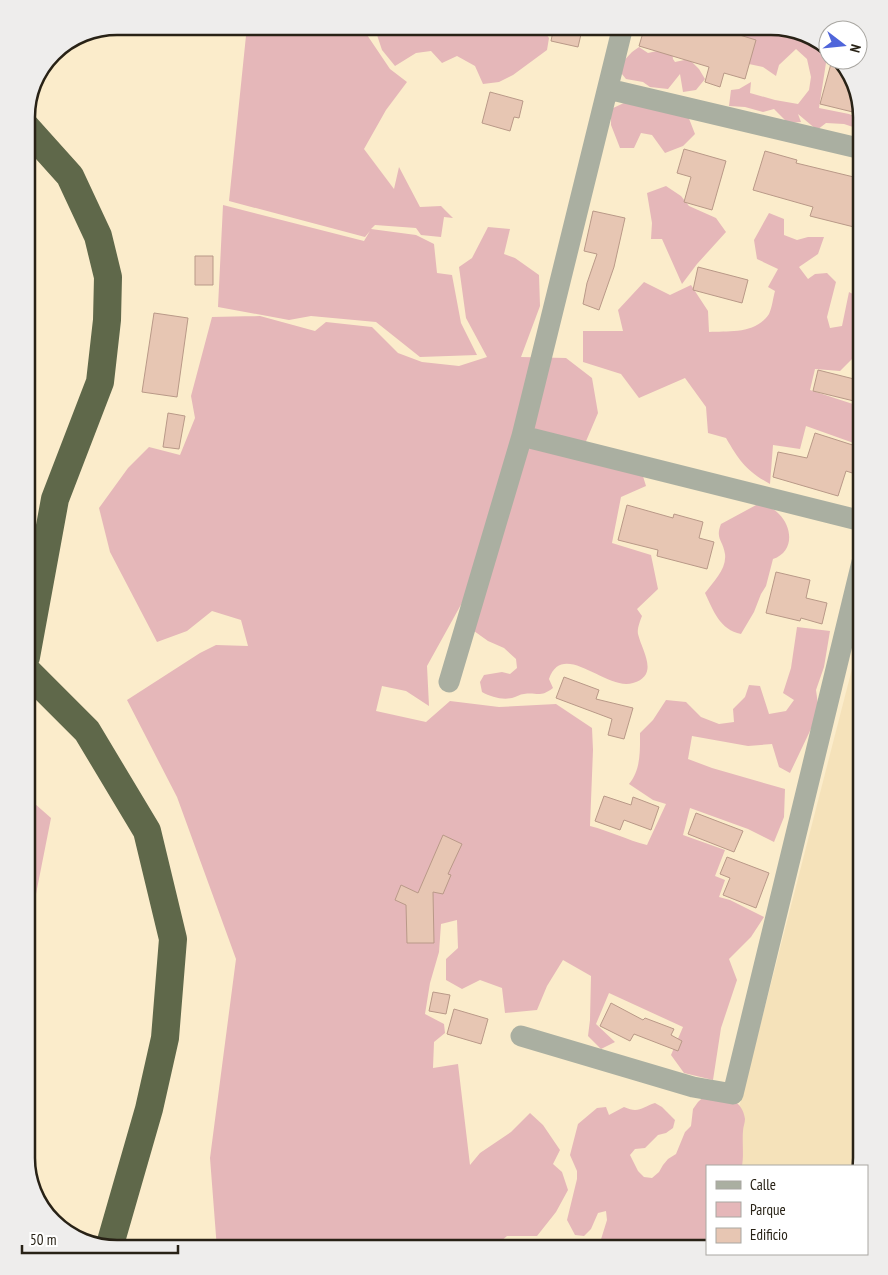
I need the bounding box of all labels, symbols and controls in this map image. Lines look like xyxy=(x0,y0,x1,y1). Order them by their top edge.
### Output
north arrow xyxy=(818,20,868,70)
text: N xyxy=(846,42,865,55)
legend xyxy=(706,1165,868,1255)
text: Calle xyxy=(750,1175,776,1194)
text: Parque xyxy=(750,1200,786,1219)
scale bar xyxy=(22,1222,179,1254)
text: Edificio xyxy=(750,1225,788,1244)
text: 50 m xyxy=(30,1230,56,1249)

